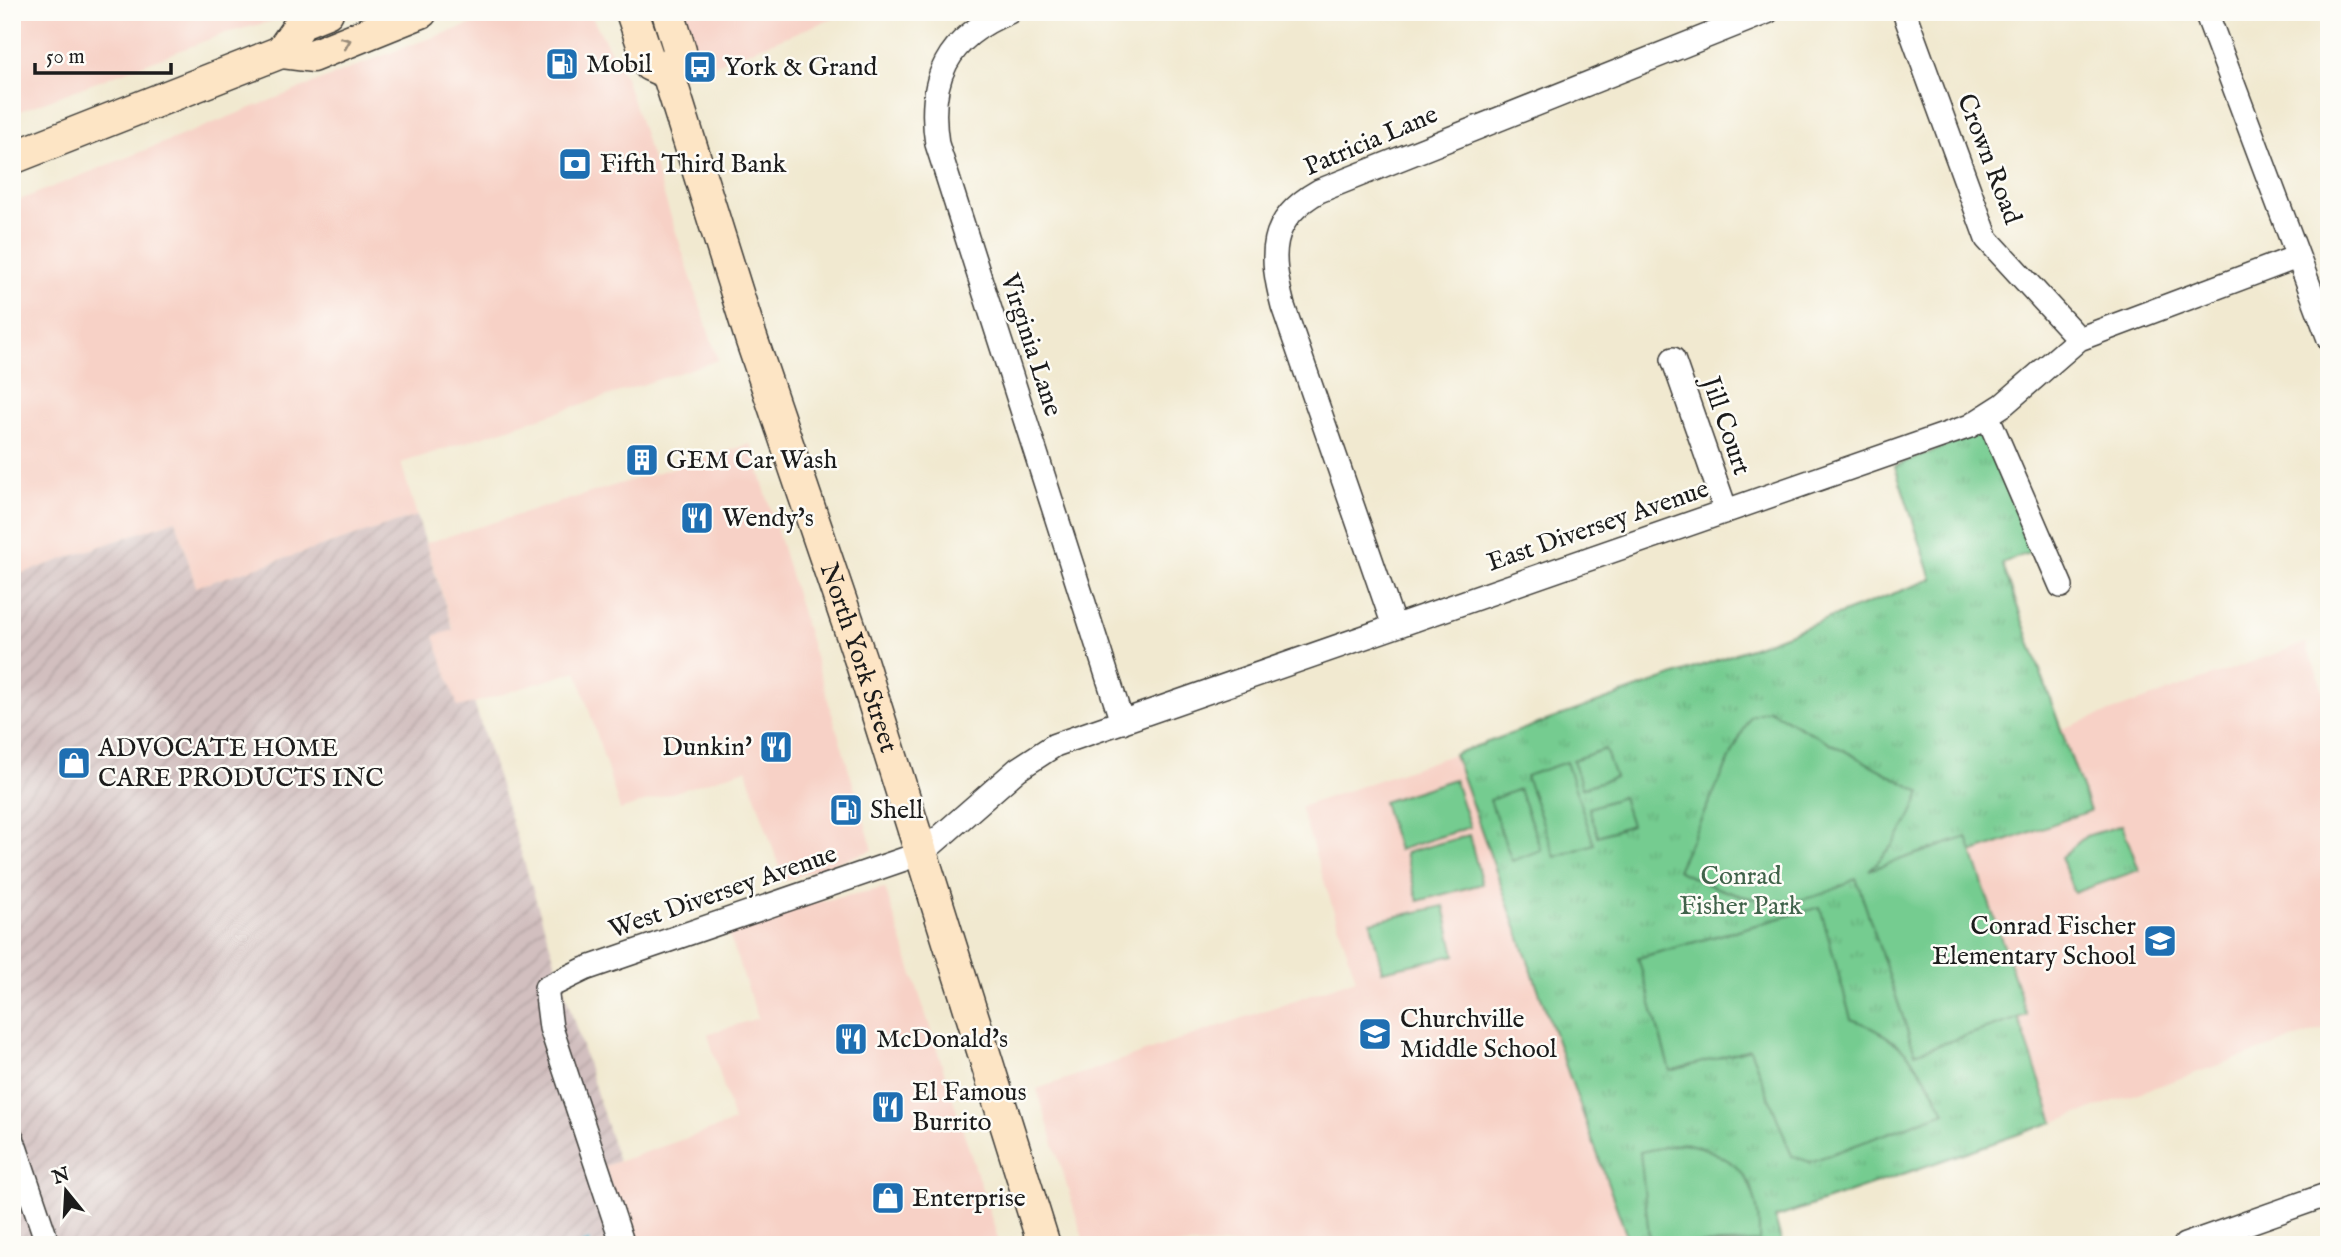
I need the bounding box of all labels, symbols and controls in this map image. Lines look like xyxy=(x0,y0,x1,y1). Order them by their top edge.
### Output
scale bar xyxy=(35,32,172,76)
one-way arrow xyxy=(340,37,352,51)
text: 50 m xyxy=(46,44,85,71)
fuel station icon: Mobil xyxy=(543,45,581,83)
place label: Mobil xyxy=(586,48,653,81)
bus stop icon: York & Grand xyxy=(681,48,719,86)
place label: York & Grand xyxy=(724,51,878,84)
street label: Crown Road xyxy=(1949,89,2029,229)
street label: Patricia Lane xyxy=(1299,98,1443,184)
bank icon: Fifth Third Bank xyxy=(556,145,594,183)
place label: Fifth Third Bank xyxy=(600,148,788,181)
street label: Virginia Lane xyxy=(992,269,1070,420)
street label: Jill Court xyxy=(1693,370,1758,480)
building icon: GEM Car Wash xyxy=(623,441,661,479)
place label: GEM Car Wash xyxy=(666,444,837,477)
street label: East Diversey Avenue xyxy=(1483,473,1713,579)
restaurant icon: Wendy's xyxy=(678,499,716,537)
place label: Wendy's xyxy=(722,502,814,535)
street label: North York Street xyxy=(812,559,905,757)
restaurant icon: Dunkin' xyxy=(757,728,795,766)
place label: Dunkin' xyxy=(662,731,752,764)
place label: ADVOCATE HOME CARE PRODUCTS INC xyxy=(97,732,384,795)
shop icon: ADVOCATE HOME CARE PRODUCTS INC xyxy=(55,744,93,782)
fuel station icon: Shell xyxy=(827,791,865,829)
place label: Shell xyxy=(870,794,924,827)
street label: West Diversey Avenue xyxy=(605,838,841,946)
park label: Conrad Fisher Park xyxy=(1680,860,1804,923)
place label: Conrad Fischer Elementary School xyxy=(1932,910,2137,973)
school or university icon: Conrad Fischer Elementary School xyxy=(2141,922,2179,960)
place label: Churchville Middle School xyxy=(1400,1003,1558,1066)
school or university icon: Churchville Middle School xyxy=(1356,1015,1394,1053)
restaurant icon: McDonald's xyxy=(832,1020,870,1058)
place label: McDonald's xyxy=(876,1023,1008,1056)
place label: El Famous Burrito xyxy=(912,1076,1027,1139)
restaurant icon: El Famous Burrito xyxy=(869,1088,907,1126)
north arrow xyxy=(32,1156,102,1226)
text: N xyxy=(49,1163,73,1191)
shop icon: Enterprise xyxy=(869,1179,907,1217)
place label: Enterprise xyxy=(912,1182,1026,1215)

